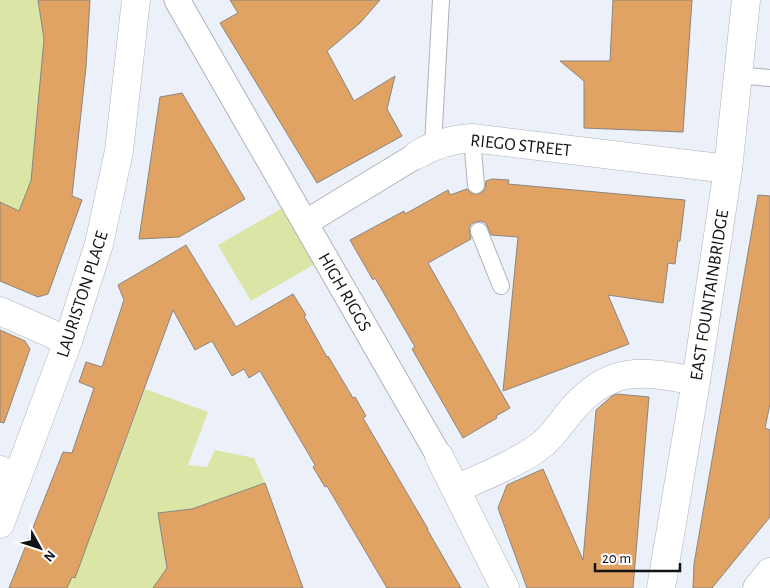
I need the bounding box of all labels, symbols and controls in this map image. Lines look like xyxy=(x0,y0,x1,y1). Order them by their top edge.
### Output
street label: RIEGO STREET xyxy=(469,132,573,160)
street label: EAST FOUNTAINBRIDGE xyxy=(688,208,732,382)
street label: LAURISTON PLACE xyxy=(54,229,112,360)
street label: HIGH RIGGS xyxy=(314,250,374,335)
north arrow xyxy=(15,523,65,573)
scale bar xyxy=(595,540,680,572)
text: N xyxy=(41,547,58,564)
text: 20 m xyxy=(602,551,631,566)

